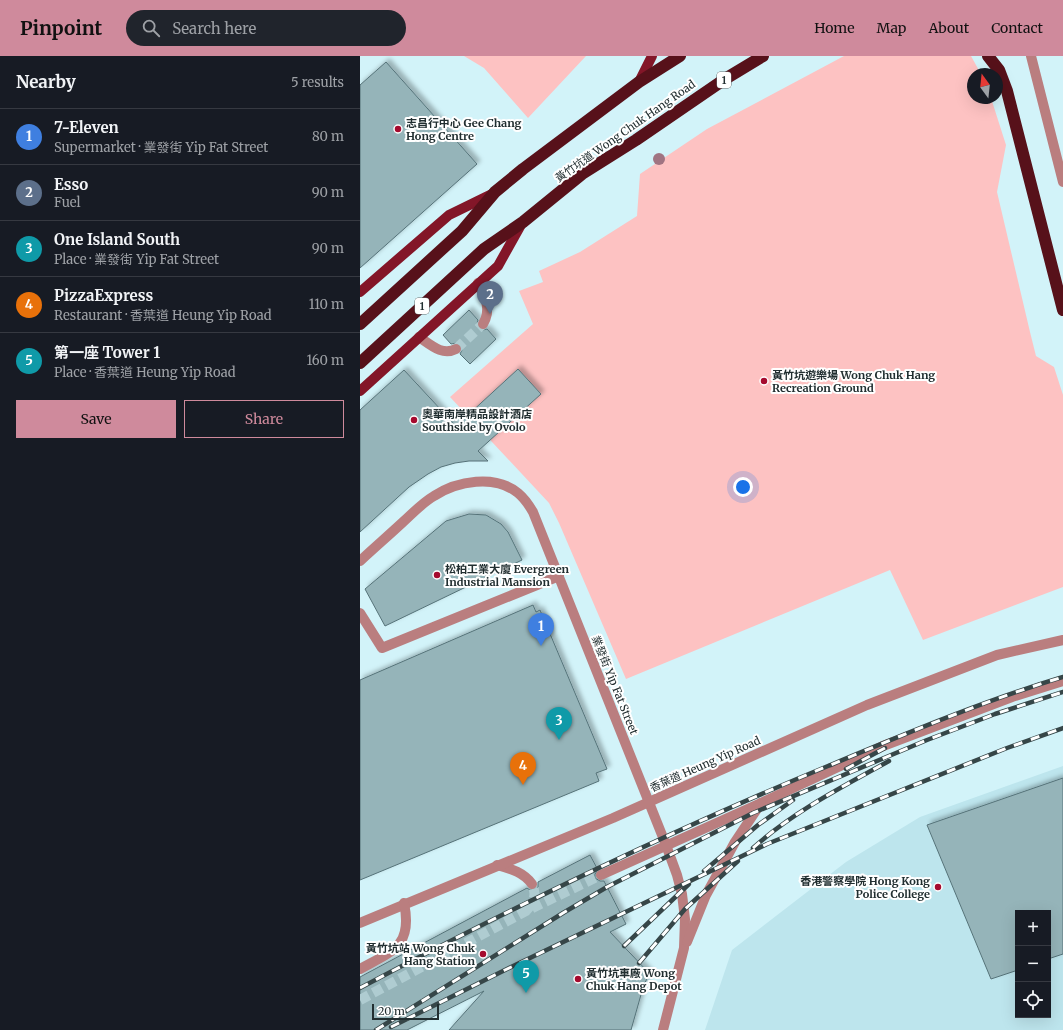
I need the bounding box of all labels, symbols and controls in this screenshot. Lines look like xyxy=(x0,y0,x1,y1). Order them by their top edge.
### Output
search box xyxy=(126,10,406,46)
text: Pinpoint xyxy=(20,16,102,40)
icon: search xyxy=(140,17,162,39)
text: Search here xyxy=(172,19,256,38)
text: Home xyxy=(814,19,855,37)
text: Map xyxy=(877,19,906,37)
text: About xyxy=(928,19,969,37)
text: Contact xyxy=(991,19,1043,37)
north arrow xyxy=(967,68,1003,104)
text: Nearby xyxy=(16,71,76,93)
road number: 1 xyxy=(717,72,731,88)
text: 5 results xyxy=(291,74,344,91)
street label: 黃竹坑道 Wong Chuk Hang Road xyxy=(552,77,698,185)
place label: 志昌行中心 Gee Chang Hong Centre xyxy=(406,116,522,143)
text: 7-Eleven xyxy=(54,118,119,137)
marker: 志昌行中心 Gee Chang Hong Centre xyxy=(393,124,403,134)
text: 1 xyxy=(26,128,32,145)
text: 80 m xyxy=(312,128,344,145)
text: Supermarket · 業發街 Yip Fat Street xyxy=(54,139,268,156)
text: Esso xyxy=(54,175,88,194)
text: 2 xyxy=(25,184,33,201)
text: 90 m xyxy=(312,184,344,201)
text: Fuel xyxy=(54,194,81,211)
text: One Island South xyxy=(54,230,180,249)
text: 3 xyxy=(25,240,33,257)
text: 90 m xyxy=(312,240,344,257)
text: Place · 業發街 Yip Fat Street xyxy=(54,251,219,268)
pin: 2 xyxy=(477,281,503,314)
text: PizzaExpress xyxy=(54,286,153,305)
text: 4 xyxy=(25,296,33,313)
text: 110 m xyxy=(309,296,344,313)
road number: 1 xyxy=(415,298,429,314)
text: Restaurant · 香葉道 Heung Yip Road xyxy=(54,307,272,324)
text: 第一座 Tower 1 xyxy=(54,343,160,362)
text: 5 xyxy=(25,352,33,369)
text: 160 m xyxy=(306,352,344,369)
text: Place · 香葉道 Heung Yip Road xyxy=(54,364,236,381)
place label: 黃竹坑遊樂場 Wong Chuk Hang Recreation Ground xyxy=(772,368,935,395)
marker: 黃竹坑遊樂場 Wong Chuk Hang Recreation Ground xyxy=(759,376,769,386)
button: Save xyxy=(16,400,176,438)
button: Share xyxy=(184,400,344,438)
place label: 奧華南岸精品設計酒店 Southside by Ovolo xyxy=(422,407,532,434)
marker: 奧華南岸精品設計酒店 Southside by Ovolo xyxy=(409,415,419,425)
your location xyxy=(733,477,753,497)
place label: 松柏工業大廈 Evergreen Industrial Mansion xyxy=(445,562,570,589)
marker: 松柏工業大廈 Evergreen Industrial Mansion xyxy=(432,570,442,580)
pin: 1 xyxy=(528,613,554,646)
street label: 業發街 Yip Fat Street xyxy=(589,633,642,737)
pin: 3 xyxy=(546,707,572,740)
street label: 香葉道 Heung Yip Road xyxy=(647,733,763,795)
pin: 4 xyxy=(510,752,536,785)
place label: 香港警察學院 Hong Kong Police College xyxy=(800,874,930,901)
marker: 香港警察學院 Hong Kong Police College xyxy=(933,882,943,892)
map controls xyxy=(1015,910,1051,1018)
button: + xyxy=(1015,910,1051,946)
place label: 黃竹坑站 Wong Chuk Hang Station xyxy=(366,941,476,968)
button: − xyxy=(1015,946,1051,982)
marker: 黃竹坑站 Wong Chuk Hang Station xyxy=(478,949,488,959)
pin: 5 xyxy=(513,960,539,993)
place label: 黃竹坑車廠 Wong Chuk Hang Depot xyxy=(586,966,682,993)
marker: 黃竹坑車廠 Wong Chuk Hang Depot xyxy=(573,974,583,984)
button: locate xyxy=(1015,982,1051,1018)
scale bar xyxy=(372,1002,439,1021)
text: 20 m xyxy=(378,1004,405,1018)

